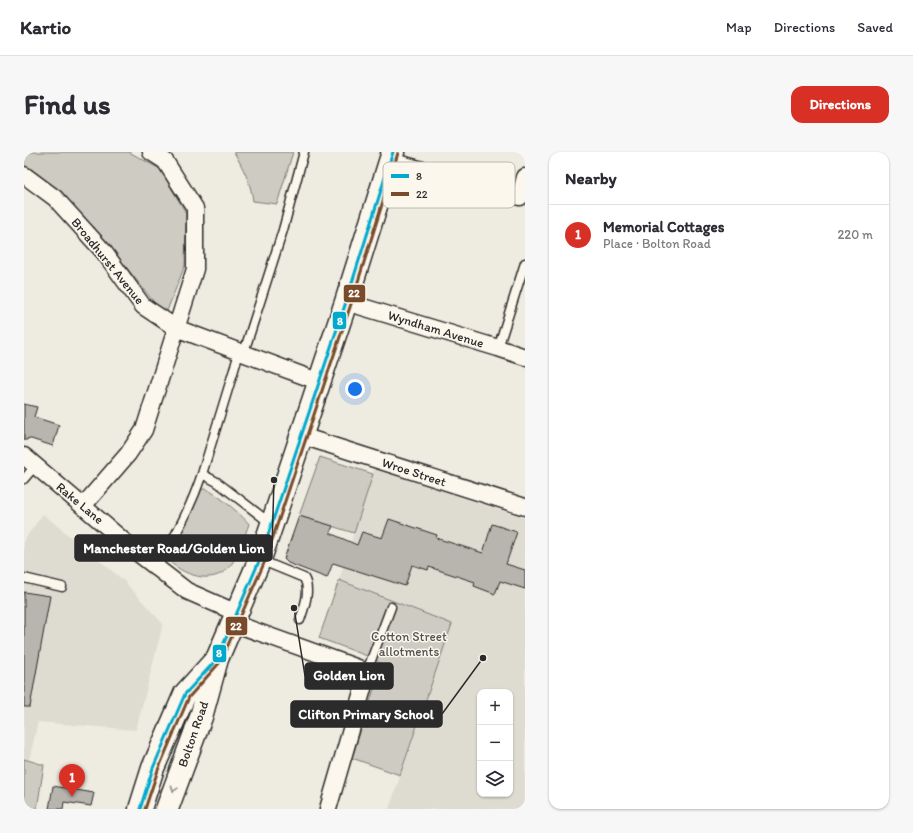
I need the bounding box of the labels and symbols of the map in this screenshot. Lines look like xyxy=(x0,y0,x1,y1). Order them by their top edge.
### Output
legend xyxy=(383,162,515,208)
text: 8 xyxy=(416,170,422,183)
text: 22 xyxy=(416,188,428,201)
street label: Broadhurst Avenue xyxy=(68,215,148,307)
line badge: 22 xyxy=(343,284,366,303)
text: 22 xyxy=(348,287,360,300)
street label: Wyndham Avenue xyxy=(386,307,486,351)
line badge: 8 xyxy=(332,311,347,330)
text: 8 xyxy=(337,315,343,328)
your location xyxy=(345,379,365,399)
street label: Wroe Street xyxy=(380,455,448,489)
street label: Rake Lane xyxy=(53,479,107,527)
callout: Manchester Road/Golden Lion xyxy=(75,535,272,561)
text: Manchester Road/Golden Lion xyxy=(83,540,265,557)
line badge: 22 xyxy=(225,616,248,636)
text: 22 xyxy=(230,620,242,633)
park label: Cotton Street allotments xyxy=(371,629,447,659)
line badge: 8 xyxy=(212,644,227,663)
text: 8 xyxy=(216,647,222,660)
callout: Golden Lion xyxy=(305,663,393,689)
text: Golden Lion xyxy=(313,667,385,684)
street label: Bolton Road xyxy=(175,699,211,769)
callout: Clifton Primary School xyxy=(291,701,442,727)
text: Clifton Primary School xyxy=(298,706,435,723)
pin: 1 xyxy=(59,764,85,797)
one-way arrow xyxy=(170,786,179,793)

